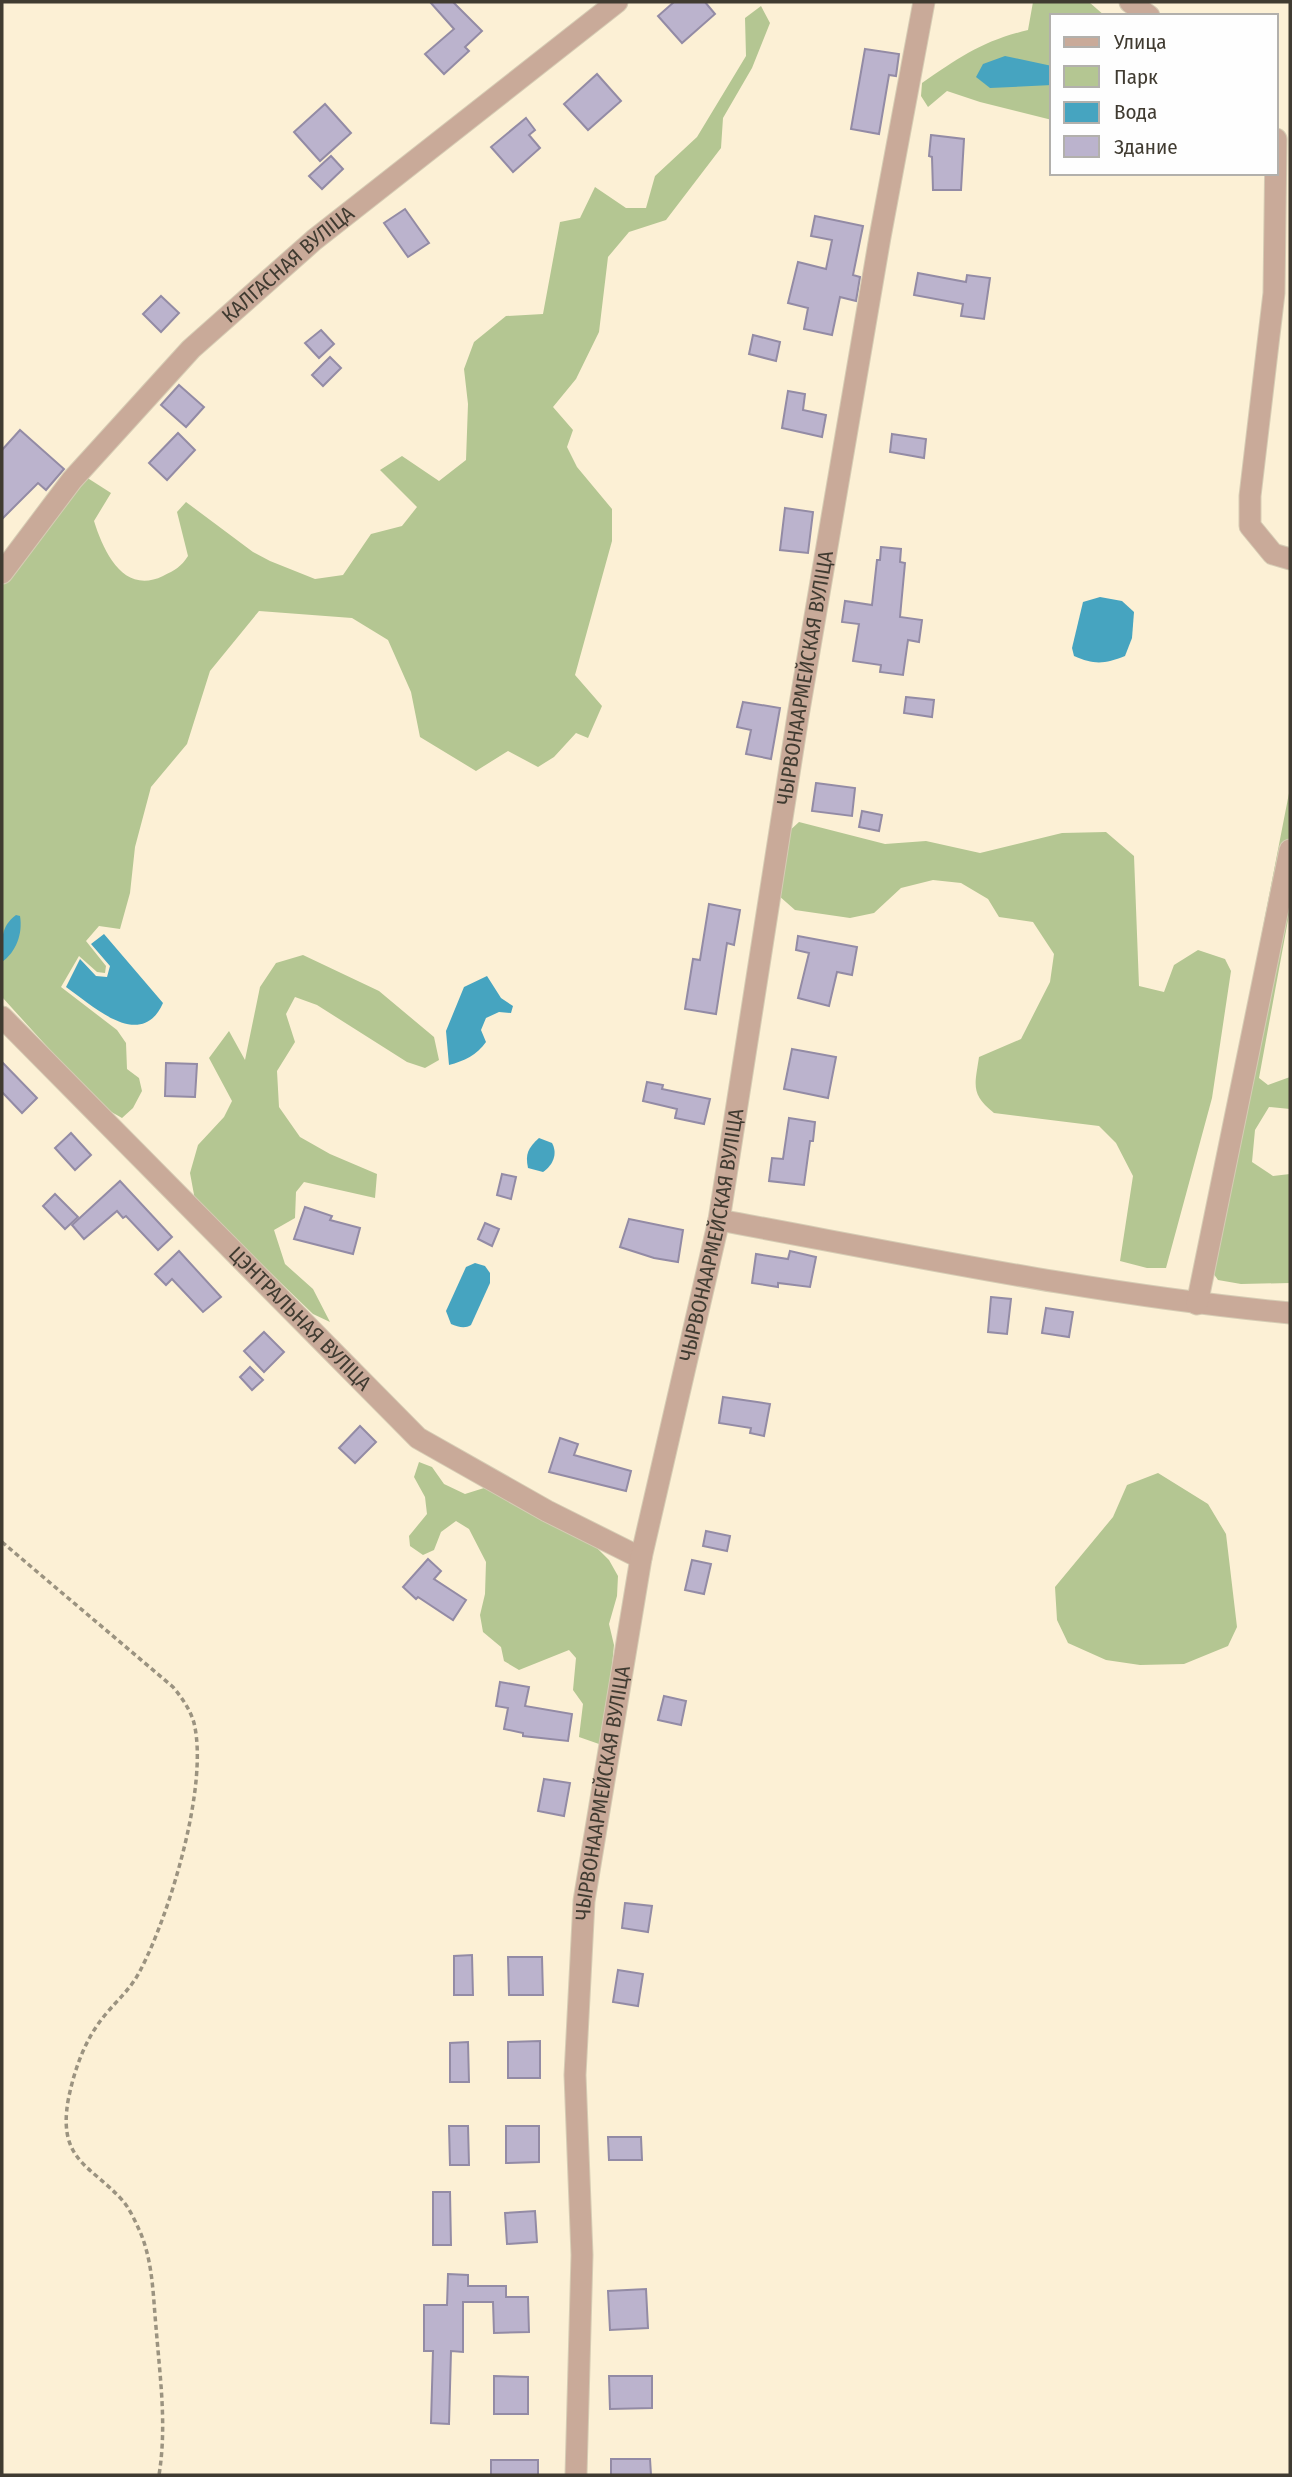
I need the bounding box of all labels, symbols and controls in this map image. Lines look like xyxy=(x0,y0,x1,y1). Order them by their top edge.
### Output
legend xyxy=(1050,14,1278,175)
text: Улица xyxy=(1113,29,1167,55)
text: Парк xyxy=(1114,64,1158,90)
text: Вода xyxy=(1114,99,1157,125)
text: Здание xyxy=(1114,134,1178,160)
street label: КАЛГАСНАЯ ВУЛІЦА xyxy=(216,200,359,329)
street label: ЧЫРВОНААРМЕЙСКАЯ ВУЛІЦА xyxy=(771,549,839,807)
street label: ЧЫРВОНААРМЕЙСКАЯ ВУЛІЦА xyxy=(674,1107,749,1364)
street label: ЦЭНТРАЛЬНАЯ ВУЛІЦА xyxy=(223,1241,377,1396)
street label: ЧЫРВОНААРМЕЙСКАЯ ВУЛІЦА xyxy=(570,1664,636,1921)

